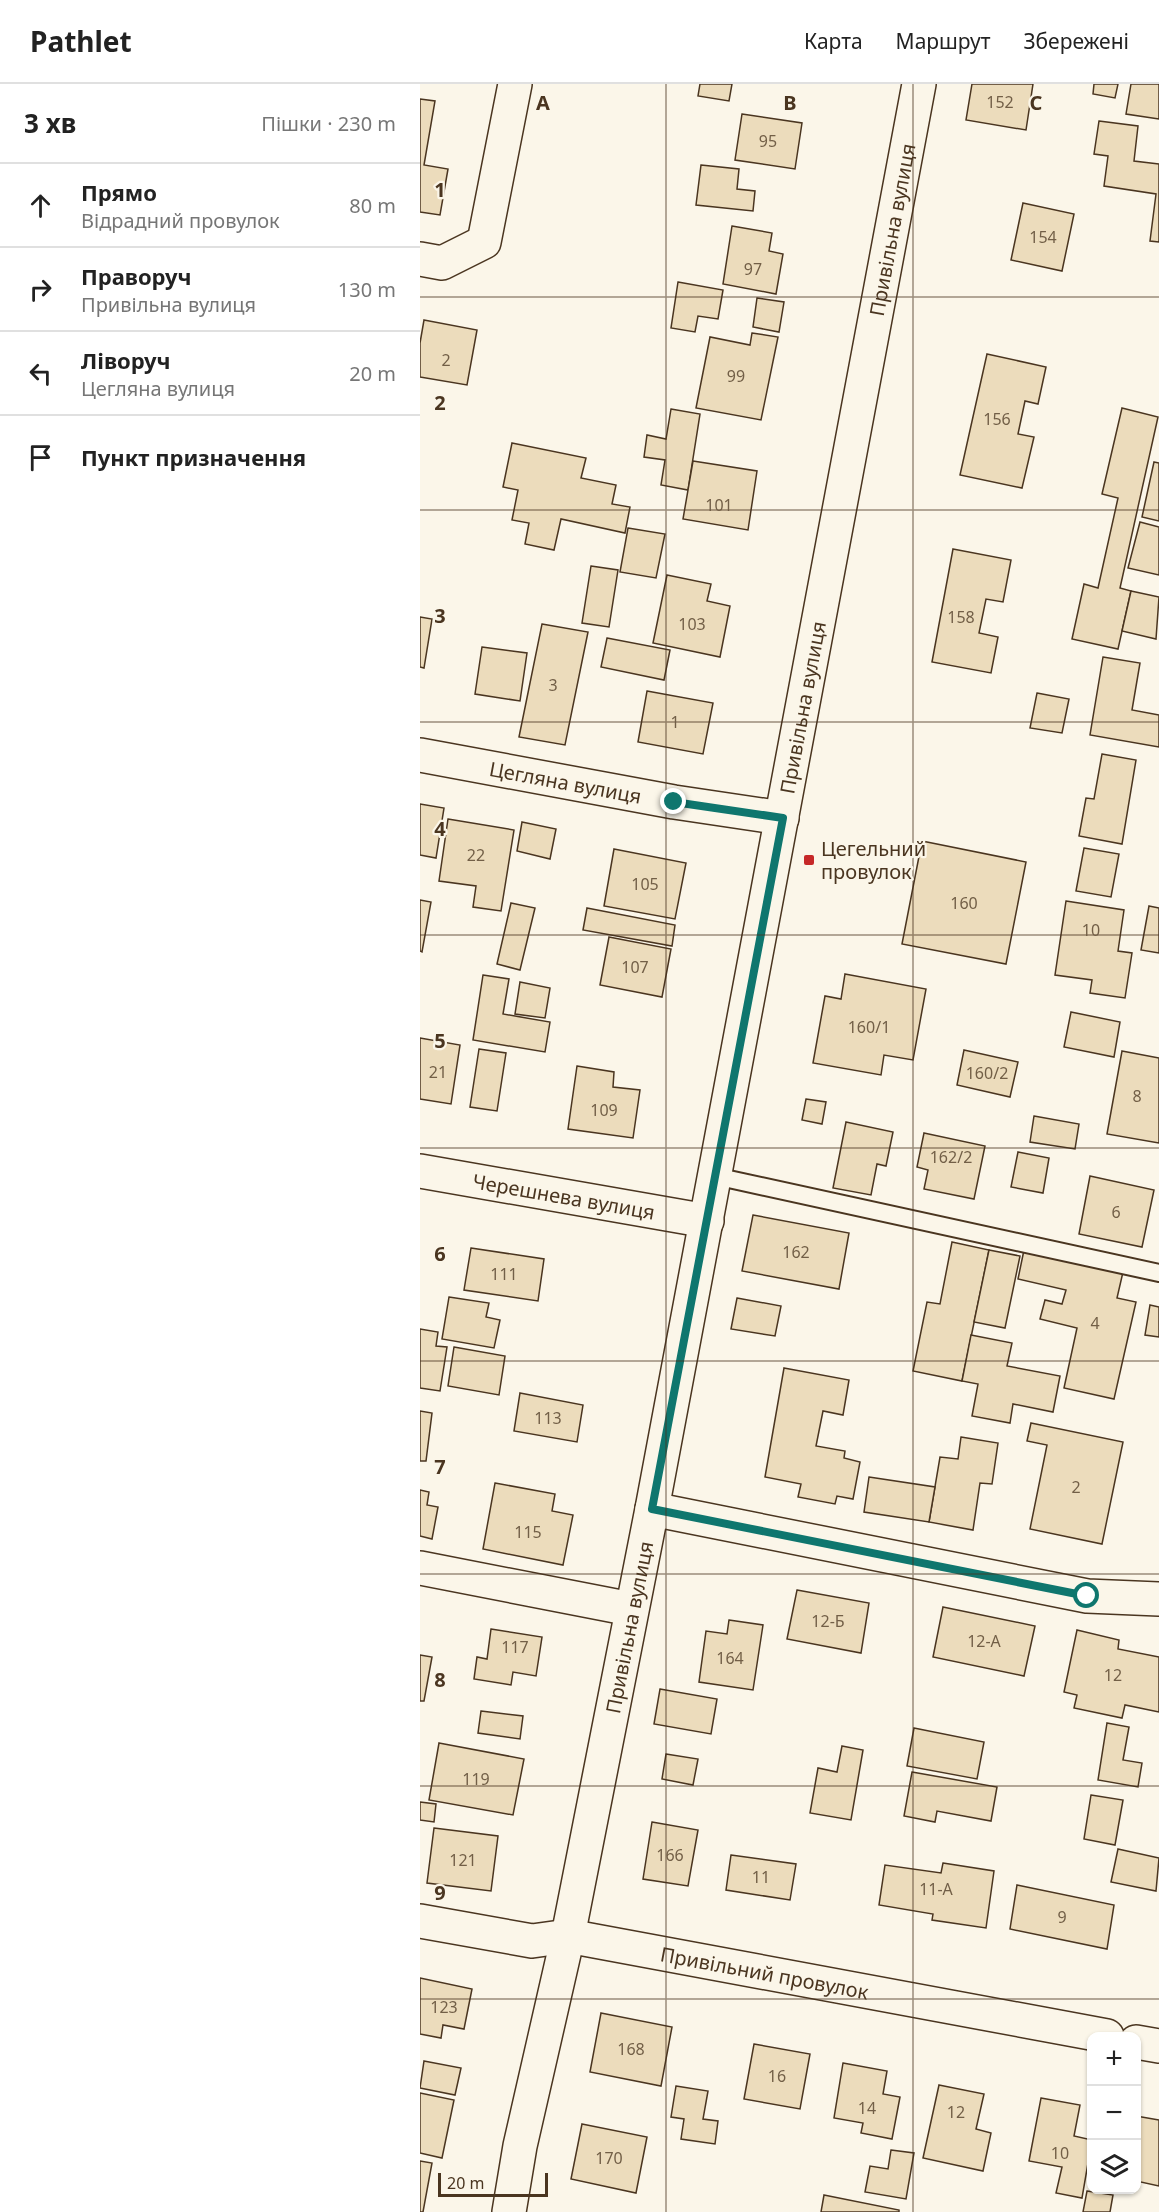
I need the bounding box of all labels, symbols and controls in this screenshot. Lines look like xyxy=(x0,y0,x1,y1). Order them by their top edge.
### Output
text: Pathlet xyxy=(30,22,132,60)
text: Карта xyxy=(804,27,863,55)
text: Маршрут xyxy=(896,27,990,55)
text: Збережені xyxy=(1023,27,1129,55)
text: A xyxy=(536,89,550,116)
text: B xyxy=(783,89,797,116)
text: C xyxy=(1030,89,1043,116)
house number: 152 xyxy=(986,91,1014,113)
text: 3 хв xyxy=(24,105,76,141)
text: Пішки · 230 m xyxy=(261,110,396,137)
house number: 95 xyxy=(759,130,777,152)
street label: Привільна вулиця xyxy=(862,141,921,318)
text: 1 xyxy=(434,176,446,203)
text: Прямо xyxy=(81,177,157,207)
icon: ahead xyxy=(24,189,57,222)
text: 80 m xyxy=(349,192,396,219)
text: Відрадний провулок xyxy=(81,207,280,234)
house number: 154 xyxy=(1029,226,1057,248)
house number: 97 xyxy=(744,258,762,280)
text: Праворуч xyxy=(81,261,192,291)
icon: right xyxy=(24,273,57,306)
text: 130 m xyxy=(338,276,396,303)
text: Привільна вулиця xyxy=(81,291,256,318)
text: Ліворуч xyxy=(81,345,171,375)
house number: 2 xyxy=(441,349,451,371)
icon: left xyxy=(24,357,57,390)
text: 20 m xyxy=(349,360,396,387)
house number: 99 xyxy=(727,365,745,387)
text: Цегляна вулиця xyxy=(81,375,235,402)
text: 2 xyxy=(434,389,446,416)
house number: 156 xyxy=(983,408,1011,430)
icon: arrive xyxy=(24,441,57,474)
text: Пункт призначення xyxy=(81,442,306,472)
house number: 101 xyxy=(705,494,733,516)
text: 3 xyxy=(434,602,446,629)
house number: 158 xyxy=(947,606,975,628)
house number: 103 xyxy=(678,613,706,635)
street label: Привільна вулиця xyxy=(773,619,832,796)
house number: 3 xyxy=(548,674,558,696)
house number: 1 xyxy=(670,711,680,733)
street label: Цегляна вулиця xyxy=(487,755,644,809)
route end xyxy=(660,788,686,814)
text: 4 xyxy=(434,815,446,842)
place label: Цегельний провулок xyxy=(821,835,926,885)
house number: 22 xyxy=(467,844,485,866)
marker: Цегельний провулок xyxy=(802,853,816,867)
house number: 105 xyxy=(631,873,659,895)
house number: 160 xyxy=(950,892,978,914)
house number: 10 xyxy=(1082,919,1100,941)
house number: 107 xyxy=(621,956,649,978)
house number: 160/1 xyxy=(848,1016,890,1038)
text: 5 xyxy=(434,1027,446,1054)
house number: 21 xyxy=(429,1061,447,1083)
house number: 160/2 xyxy=(966,1062,1008,1084)
house number: 8 xyxy=(1132,1085,1142,1107)
house number: 109 xyxy=(590,1099,618,1121)
house number: 162/2 xyxy=(930,1146,972,1168)
street label: Черешнева вулиця xyxy=(471,1167,657,1225)
house number: 6 xyxy=(1111,1201,1121,1223)
text: 6 xyxy=(434,1240,446,1267)
house number: 162 xyxy=(782,1241,810,1263)
house number: 111 xyxy=(490,1263,518,1285)
house number: 4 xyxy=(1090,1312,1100,1334)
house number: 113 xyxy=(534,1407,562,1429)
text: 7 xyxy=(434,1453,446,1480)
house number: 2 xyxy=(1071,1476,1081,1498)
house number: 115 xyxy=(514,1521,542,1543)
street label: Привільна вулиця xyxy=(599,1539,659,1716)
route start xyxy=(1073,1582,1099,1608)
house number: 12-Б xyxy=(811,1610,845,1632)
house number: 12-А xyxy=(967,1630,1002,1652)
house number: 117 xyxy=(501,1636,529,1658)
house number: 164 xyxy=(716,1647,744,1669)
house number: 12 xyxy=(1104,1664,1122,1686)
text: 8 xyxy=(434,1666,446,1693)
house number: 119 xyxy=(462,1768,490,1790)
house number: 166 xyxy=(656,1844,684,1866)
house number: 121 xyxy=(449,1849,477,1871)
house number: 11 xyxy=(752,1866,770,1888)
house number: 11-А xyxy=(919,1878,954,1900)
text: 9 xyxy=(434,1879,446,1906)
house number: 9 xyxy=(1057,1906,1067,1928)
street label: Привільний провулок xyxy=(658,1940,871,2005)
house number: 123 xyxy=(430,1996,458,2018)
map controls xyxy=(1087,2032,1141,2194)
button: + xyxy=(1087,2032,1141,2086)
house number: 168 xyxy=(617,2038,645,2060)
house number: 16 xyxy=(768,2065,786,2087)
button: − xyxy=(1087,2086,1141,2140)
house number: 14 xyxy=(858,2097,876,2119)
house number: 12 xyxy=(947,2101,965,2123)
button: layers xyxy=(1087,2140,1141,2194)
house number: 10 xyxy=(1051,2142,1069,2164)
house number: 170 xyxy=(595,2147,623,2169)
scale bar xyxy=(438,2170,548,2198)
text: 20 m xyxy=(447,2172,484,2194)

